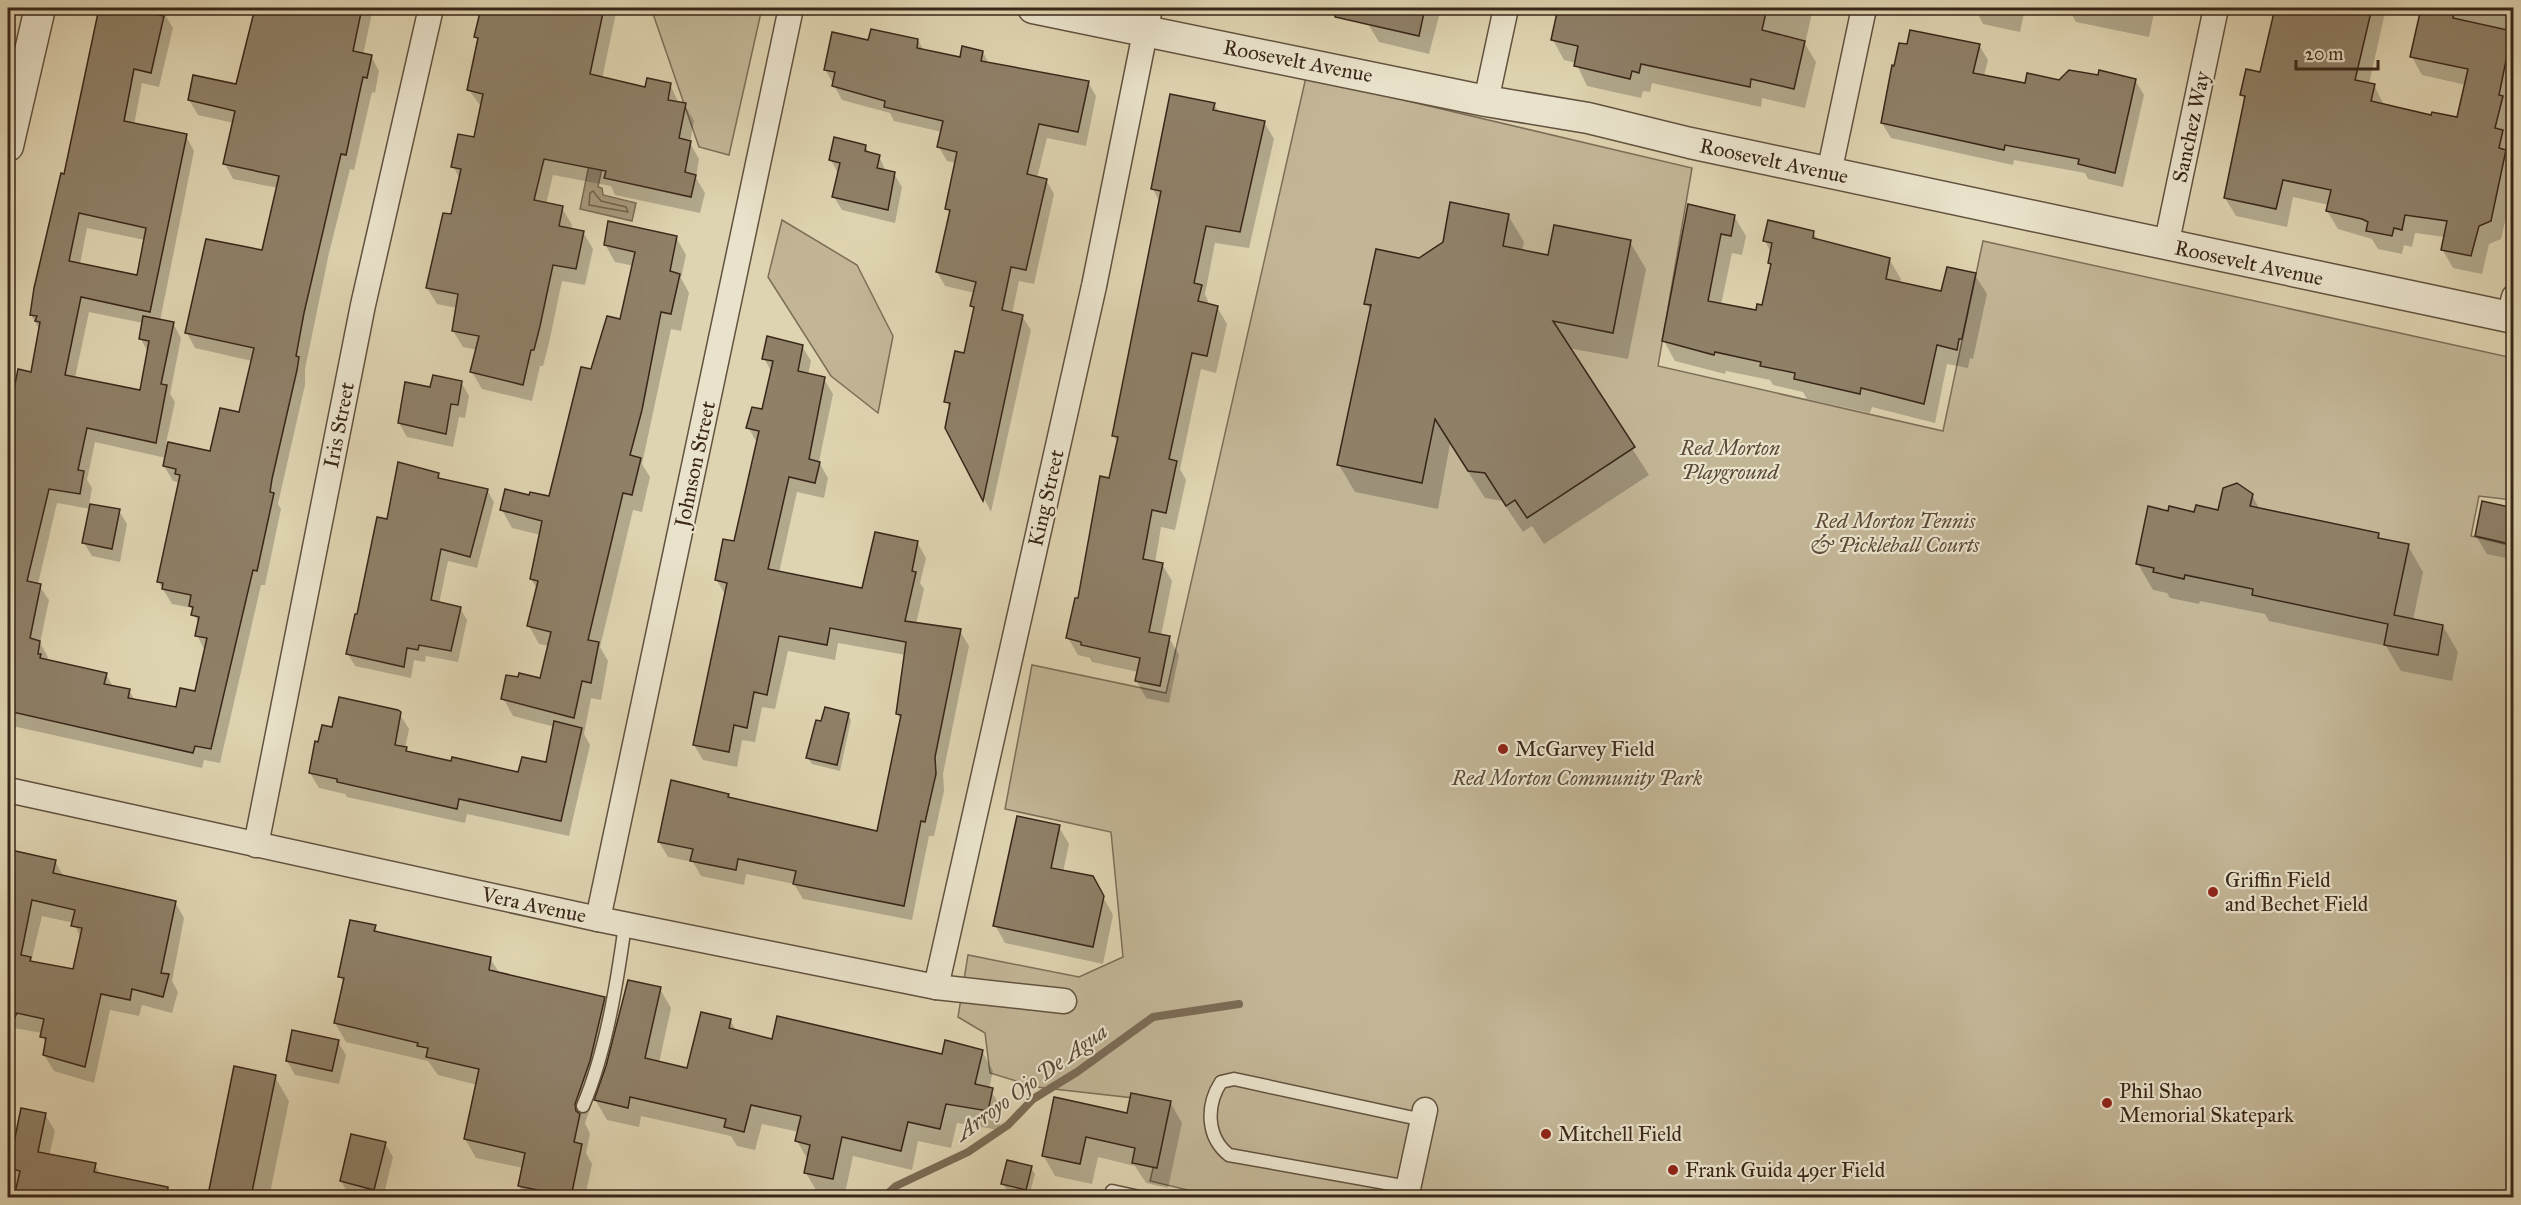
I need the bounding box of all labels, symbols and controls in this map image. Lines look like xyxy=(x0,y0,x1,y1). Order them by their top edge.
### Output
scale bar xyxy=(2296,33,2378,71)
street label: Roosevelt Avenue xyxy=(1221,34,1375,88)
text: 20 m xyxy=(2305,43,2343,65)
street label: Sanchez Way xyxy=(2167,68,2216,185)
street label: Roosevelt Avenue xyxy=(1697,133,1851,190)
street label: Roosevelt Avenue xyxy=(2172,235,2326,292)
street label: Iris Street xyxy=(318,379,360,470)
street label: Johnson Street xyxy=(669,398,721,531)
park label: Red Morton Playground xyxy=(1679,435,1781,485)
street label: King Street xyxy=(1022,447,1070,549)
park label: Red Morton Tennis & Pickleball Courts xyxy=(1811,508,1980,558)
place label: McGarvey Field xyxy=(1515,736,1655,762)
marker: McGarvey Field xyxy=(1496,742,1510,756)
park label: Red Morton Community Park xyxy=(1451,765,1703,791)
place label: Griffin Field and Bechet Field xyxy=(2225,867,2369,917)
street label: Vera Avenue xyxy=(478,881,589,929)
marker: Griffin Field and Bechet Field xyxy=(2206,885,2220,899)
water label: Arroyo Ojo De Agua xyxy=(948,1018,1112,1147)
place label: Phil Shao Memorial Skatepark xyxy=(2119,1078,2294,1128)
marker: Phil Shao Memorial Skatepark xyxy=(2100,1096,2114,1110)
place label: Mitchell Field xyxy=(1558,1121,1683,1147)
marker: Mitchell Field xyxy=(1539,1127,1553,1141)
place label: Frank Guida 49er Field xyxy=(1685,1157,1886,1183)
marker: Frank Guida 49er Field xyxy=(1666,1163,1680,1177)

